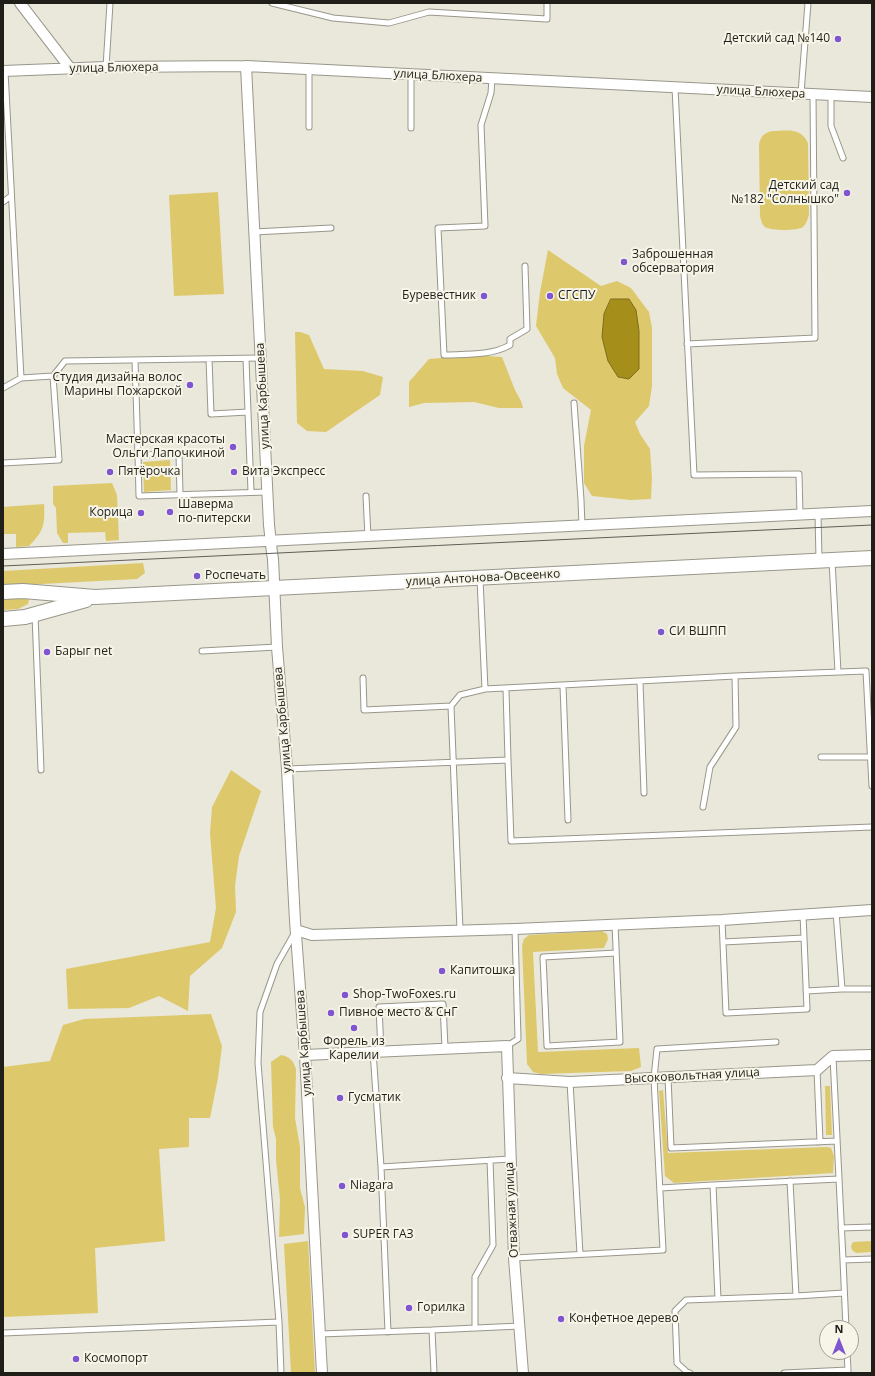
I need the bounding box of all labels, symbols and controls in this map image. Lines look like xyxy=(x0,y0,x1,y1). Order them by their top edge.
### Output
place label: Детский сад №140 xyxy=(724,32,830,46)
marker: Детский сад №140 xyxy=(833,34,843,44)
street label: улица Блюхера xyxy=(69,60,159,76)
street label: улица Блюхера xyxy=(393,66,483,86)
street label: улица Блюхера xyxy=(716,82,806,102)
place label: Детский сад №182 "Солнышко" xyxy=(731,179,839,207)
marker: Детский сад №182 "Солнышко" xyxy=(842,188,852,198)
place label: Заброшенная обсерватория xyxy=(632,248,714,276)
marker: Заброшенная обсерватория xyxy=(619,257,629,267)
place label: Буревестник xyxy=(402,289,476,303)
place label: СГСПУ xyxy=(558,289,596,303)
marker: Буревестник xyxy=(479,291,489,301)
marker: СГСПУ xyxy=(545,291,555,301)
street label: улица Карбышева xyxy=(253,342,273,450)
place label: Студия дизайна волос Марины Пожарской xyxy=(53,371,182,399)
marker: Студия дизайна волос Марины Пожарской xyxy=(185,380,195,390)
place label: Мастерская красоты Ольги Лапочкиной xyxy=(106,433,225,461)
marker: Мастерская красоты Ольги Лапочкиной xyxy=(228,442,238,452)
place label: Пятёрочка xyxy=(118,465,180,479)
place label: Вита Экспресс xyxy=(242,465,325,479)
marker: Пятёрочка xyxy=(105,467,115,477)
marker: Вита Экспресс xyxy=(229,467,239,477)
place label: Шаверма по-питерски xyxy=(178,498,251,526)
place label: Корица xyxy=(89,506,133,520)
marker: Шаверма по-питерски xyxy=(165,507,175,517)
marker: Корица xyxy=(136,508,146,518)
street label: улица Антонова-Овсеенко xyxy=(405,567,561,589)
place label: Роспечать xyxy=(205,569,266,583)
marker: Роспечать xyxy=(192,571,202,581)
place label: СИ ВШПП xyxy=(669,625,726,639)
marker: СИ ВШПП xyxy=(656,627,666,637)
place label: Барыг net xyxy=(55,645,112,659)
marker: Барыг net xyxy=(42,647,52,657)
street label: улица Карбышева xyxy=(271,666,295,774)
place label: Капитошка xyxy=(450,964,515,978)
marker: Капитошка xyxy=(437,966,447,976)
place label: Shop-TwoFoxes.ru xyxy=(353,988,456,1002)
street label: улица Карбышева xyxy=(293,989,315,1097)
marker: Shop-TwoFoxes.ru xyxy=(340,990,350,1000)
place label: Пивное место & СнГ xyxy=(339,1006,457,1020)
marker: Пивное место & СнГ xyxy=(326,1008,336,1018)
marker: Форель из Карелии xyxy=(349,1023,359,1033)
place label: Форель из Карелии xyxy=(323,1035,385,1063)
street label: Высоковольтная улица xyxy=(624,1065,760,1087)
place label: Гусматик xyxy=(348,1091,401,1105)
marker: Гусматик xyxy=(335,1093,345,1103)
street label: Отважная улица xyxy=(502,1162,522,1258)
place label: Niagara xyxy=(350,1179,393,1193)
marker: Niagara xyxy=(337,1181,347,1191)
place label: SUPER ГАЗ xyxy=(353,1228,414,1242)
marker: SUPER ГАЗ xyxy=(340,1230,350,1240)
place label: Горилка xyxy=(417,1301,465,1315)
marker: Горилка xyxy=(404,1303,414,1313)
place label: Конфетное дерево xyxy=(569,1312,679,1326)
marker: Конфетное дерево xyxy=(556,1314,566,1324)
north arrow xyxy=(819,1320,859,1360)
text: N xyxy=(835,1321,843,1336)
place label: Космопорт xyxy=(84,1352,148,1366)
marker: Космопорт xyxy=(71,1354,81,1364)

